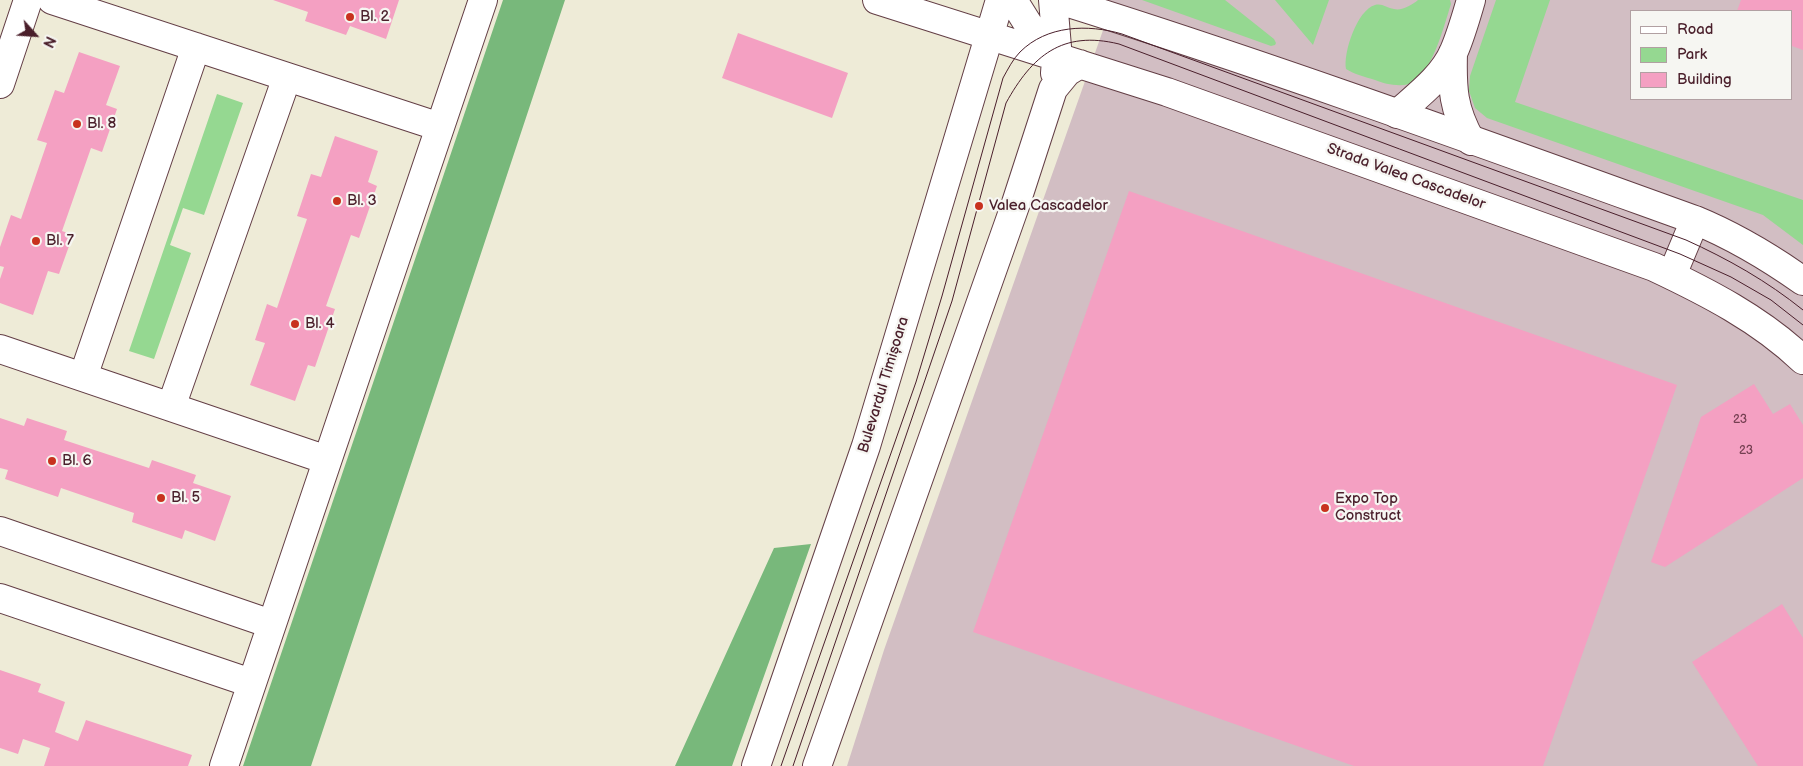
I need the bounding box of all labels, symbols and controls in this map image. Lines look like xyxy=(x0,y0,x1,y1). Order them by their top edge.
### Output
place label: Bl. 2 xyxy=(360,8,389,26)
north arrow xyxy=(10,10,60,60)
legend xyxy=(1630,10,1793,100)
marker: Bl. 2 xyxy=(344,11,356,23)
text: Road xyxy=(1677,20,1713,39)
text: N xyxy=(39,33,59,50)
text: Park xyxy=(1677,45,1707,64)
text: Building xyxy=(1677,70,1732,89)
place label: Bl. 8 xyxy=(87,115,116,133)
marker: Bl. 8 xyxy=(71,118,83,130)
street label: Strada Valea Cascadelor xyxy=(1324,140,1488,214)
place label: Bl. 3 xyxy=(347,192,377,210)
marker: Bl. 3 xyxy=(331,195,343,207)
place label: Valea Cascadelor xyxy=(989,197,1108,215)
marker: Valea Cascadelor xyxy=(973,200,985,212)
place label: Bl. 7 xyxy=(46,232,74,250)
marker: Bl. 7 xyxy=(30,235,42,247)
place label: Bl. 4 xyxy=(305,315,335,333)
street label: Bulevardul Timișoara xyxy=(855,315,913,455)
marker: Bl. 4 xyxy=(289,318,301,330)
house number: 23 xyxy=(1733,413,1747,427)
house number: 23 xyxy=(1739,444,1753,458)
place label: Bl. 6 xyxy=(62,452,92,470)
marker: Bl. 6 xyxy=(46,455,58,467)
place label: Bl. 5 xyxy=(171,489,200,507)
place label: Expo Top Construct xyxy=(1335,490,1401,525)
marker: Bl. 5 xyxy=(155,492,167,504)
marker: Expo Top Construct xyxy=(1319,502,1331,514)

